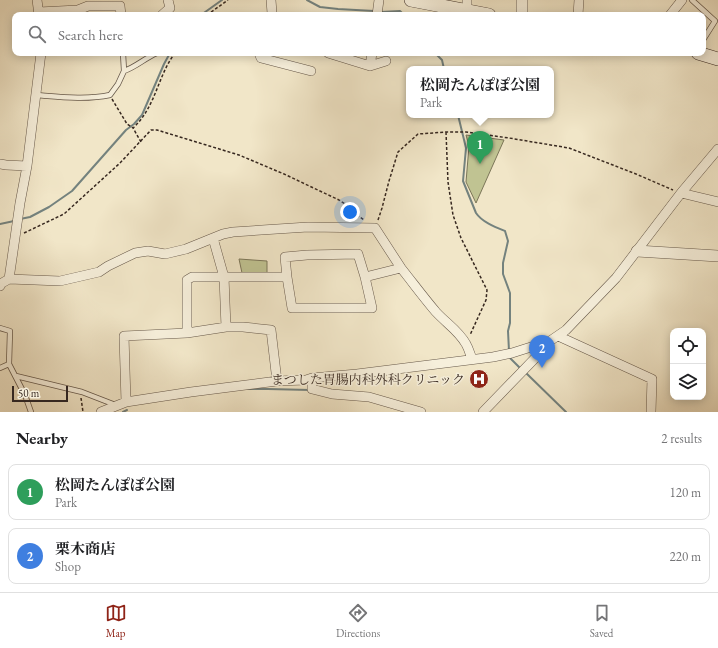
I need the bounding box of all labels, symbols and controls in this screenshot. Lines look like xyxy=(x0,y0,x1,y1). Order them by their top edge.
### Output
search box xyxy=(12,12,706,56)
icon: search xyxy=(26,23,48,45)
text: Search here xyxy=(58,25,123,44)
popup xyxy=(406,66,554,118)
text: 松岡たんぽぽ公園 xyxy=(420,75,540,94)
text: Park xyxy=(420,94,442,111)
pin: 1 xyxy=(467,131,493,164)
your location xyxy=(340,202,360,222)
map controls xyxy=(670,328,706,400)
button: locate xyxy=(670,328,706,364)
pin: 2 xyxy=(529,335,555,368)
button: layers xyxy=(670,364,706,400)
hospital icon: まつした胃腸内科外科クリニック xyxy=(468,368,490,390)
place label: まつした胃腸内科外科クリニック xyxy=(271,371,465,388)
scale bar xyxy=(12,384,68,403)
text: 50 m xyxy=(18,386,39,400)
text: Nearby xyxy=(16,427,68,449)
text: 2 results xyxy=(661,430,702,447)
text: 松岡たんぽぽ公園 xyxy=(55,475,175,494)
text: 1 xyxy=(27,484,33,501)
text: 120 m xyxy=(670,484,701,501)
text: Park xyxy=(55,494,77,511)
text: 栗木商店 xyxy=(55,539,115,558)
text: 2 xyxy=(27,548,33,565)
text: 220 m xyxy=(670,548,701,565)
text: Shop xyxy=(55,558,81,575)
tab: Map xyxy=(105,602,127,640)
tab: Directions xyxy=(336,602,380,640)
tab: Saved xyxy=(590,602,613,640)

